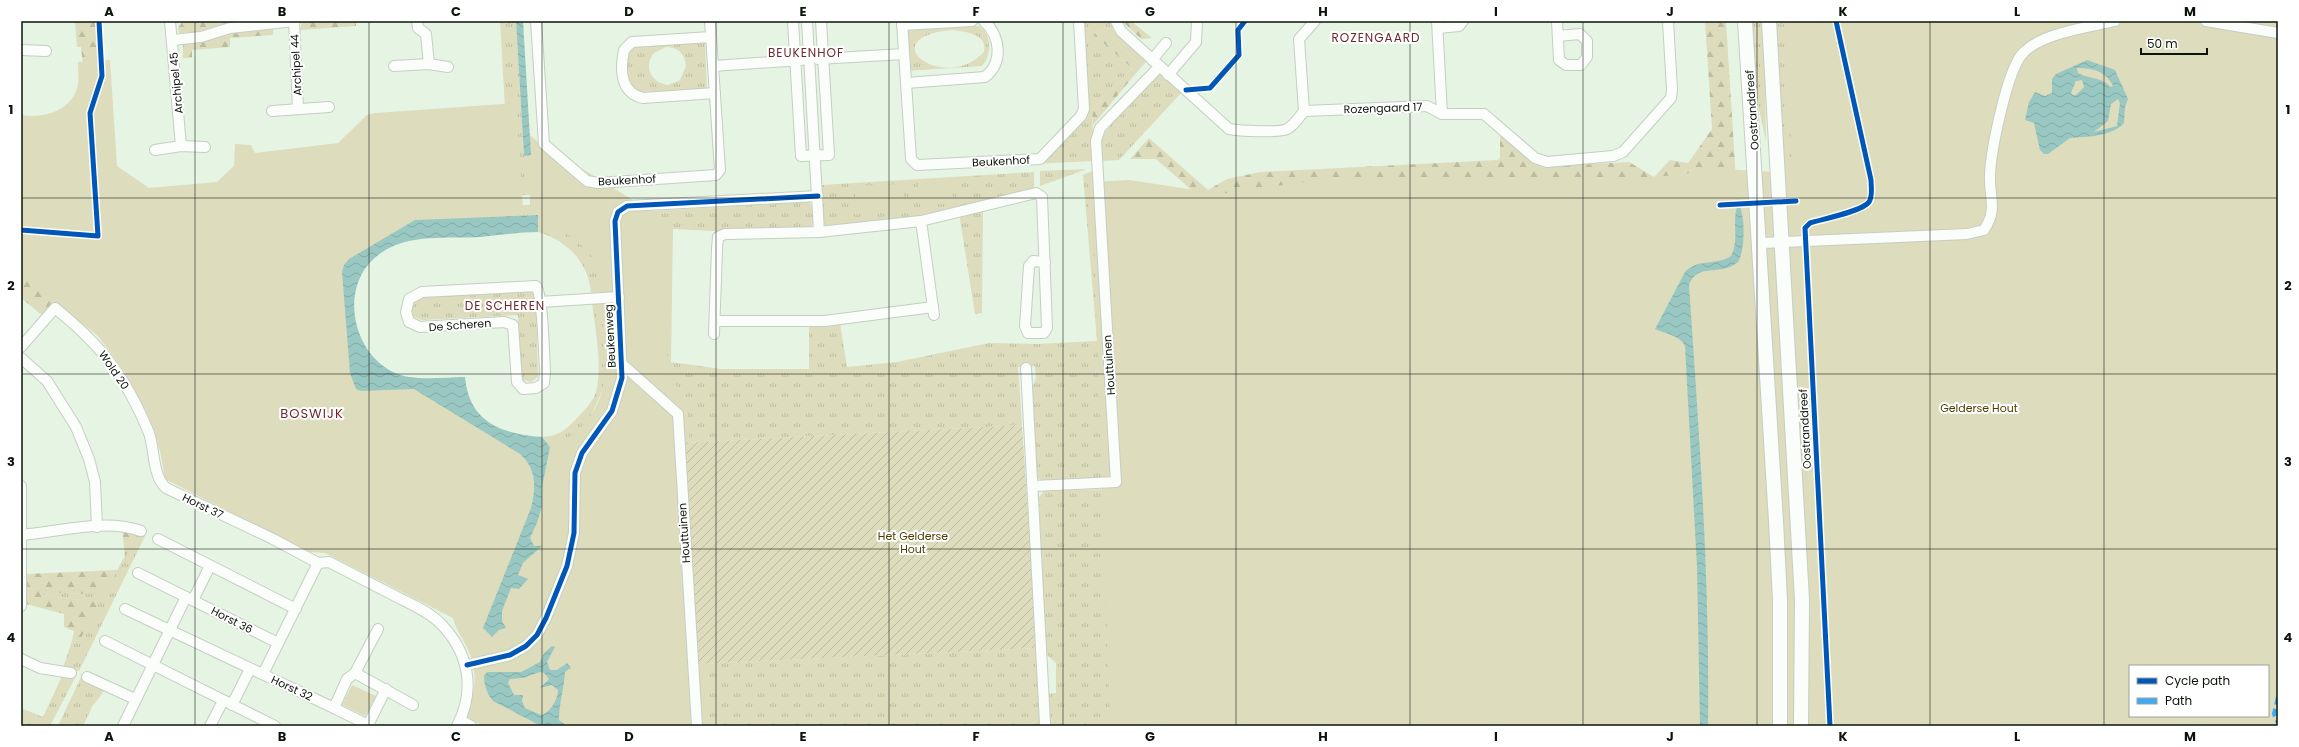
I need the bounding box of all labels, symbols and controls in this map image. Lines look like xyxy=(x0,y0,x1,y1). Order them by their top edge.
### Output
text: A xyxy=(104,2,114,21)
text: B xyxy=(278,2,287,21)
text: C xyxy=(451,2,461,21)
text: D xyxy=(624,2,634,21)
text: E xyxy=(799,2,807,21)
text: F xyxy=(972,2,980,21)
text: G xyxy=(1145,2,1155,21)
text: H xyxy=(1318,2,1328,21)
text: I xyxy=(1494,2,1498,21)
text: J xyxy=(1666,2,1674,21)
text: K xyxy=(1838,2,1848,21)
text: L xyxy=(2014,2,2020,21)
text: M xyxy=(2184,2,2196,21)
district label: ROZENGAARD xyxy=(1331,29,1421,46)
scale bar xyxy=(2141,30,2207,56)
street label: Archipel 44 xyxy=(286,34,306,96)
text: 50 m xyxy=(2147,35,2178,52)
district label: BEUKENHOF xyxy=(768,44,844,61)
street label: Archipel 45 xyxy=(165,51,187,114)
street label: Oostranddreef xyxy=(1741,69,1763,151)
street label: Rozengaard 17 xyxy=(1343,99,1423,117)
text: 1 xyxy=(9,100,13,119)
text: 1 xyxy=(2286,100,2290,119)
street label: Beukenhof xyxy=(972,151,1031,171)
street label: Beukenhof xyxy=(598,170,657,190)
text: 2 xyxy=(7,276,15,295)
text: 2 xyxy=(2284,276,2292,295)
district label: DE SCHEREN xyxy=(465,297,545,314)
street label: Beukenweg xyxy=(600,304,620,368)
street label: De Scheren xyxy=(428,315,492,335)
street label: Houttuinen xyxy=(1099,334,1119,396)
street label: Wold 20 xyxy=(95,347,133,393)
street label: Oostranddreef xyxy=(1795,388,1815,469)
park label: Gelderse Hout xyxy=(1940,400,2018,416)
district label: BOSWIJK xyxy=(280,404,344,423)
text: 3 xyxy=(7,452,15,471)
text: 3 xyxy=(2284,452,2292,471)
street label: Horst 37 xyxy=(180,489,226,523)
street label: Houttuinen xyxy=(674,502,694,564)
park label: Het Gelderse Hout xyxy=(878,528,948,557)
street label: Horst 36 xyxy=(208,603,256,637)
text: 4 xyxy=(7,628,16,647)
text: 4 xyxy=(2284,628,2293,647)
legend xyxy=(2129,665,2269,717)
street label: Horst 32 xyxy=(269,671,315,705)
text: Cycle path xyxy=(2165,672,2230,689)
text: Path xyxy=(2165,692,2192,709)
text: A xyxy=(104,727,114,746)
text: B xyxy=(278,727,287,746)
text: C xyxy=(451,727,461,746)
text: D xyxy=(624,727,634,746)
text: E xyxy=(799,727,807,746)
text: F xyxy=(972,727,980,746)
text: G xyxy=(1145,727,1155,746)
text: H xyxy=(1318,727,1328,746)
text: I xyxy=(1494,727,1498,746)
text: J xyxy=(1666,727,1674,746)
text: K xyxy=(1838,727,1848,746)
text: L xyxy=(2014,727,2020,746)
text: M xyxy=(2184,727,2196,746)

